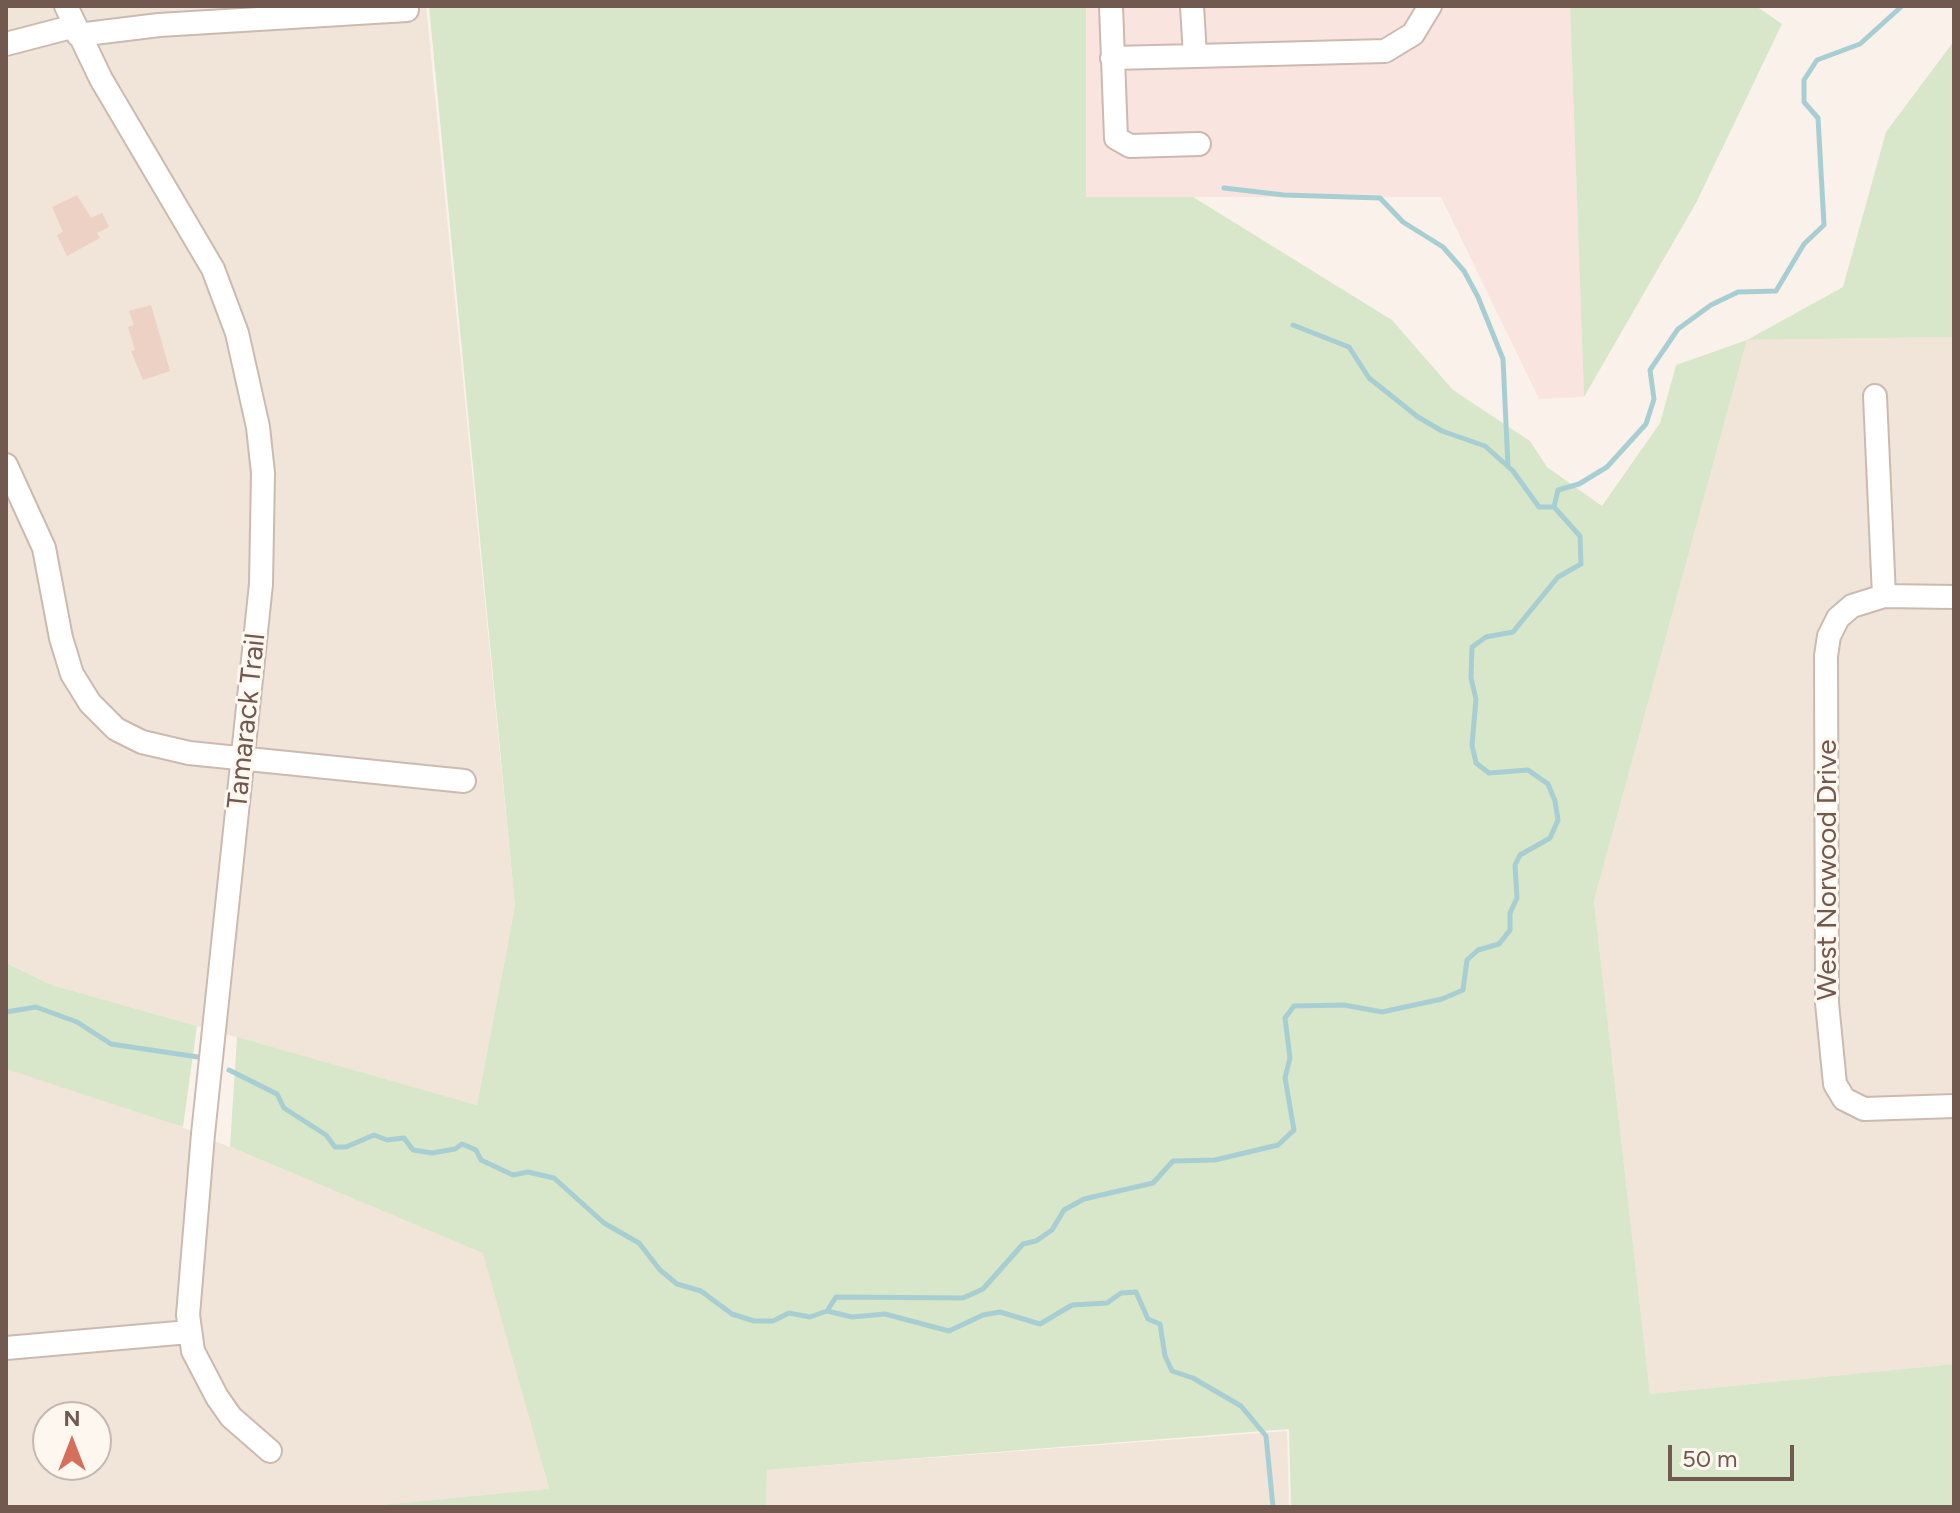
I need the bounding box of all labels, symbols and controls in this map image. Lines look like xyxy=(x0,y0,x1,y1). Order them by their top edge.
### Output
street label: Tamarack Trail xyxy=(221,632,273,810)
street label: West Norwood Drive xyxy=(1811,739,1845,1001)
north arrow xyxy=(32,1401,112,1481)
text: N xyxy=(63,1405,81,1432)
scale bar xyxy=(1672,1429,1798,1479)
text: 50 m xyxy=(1682,1444,1738,1473)

